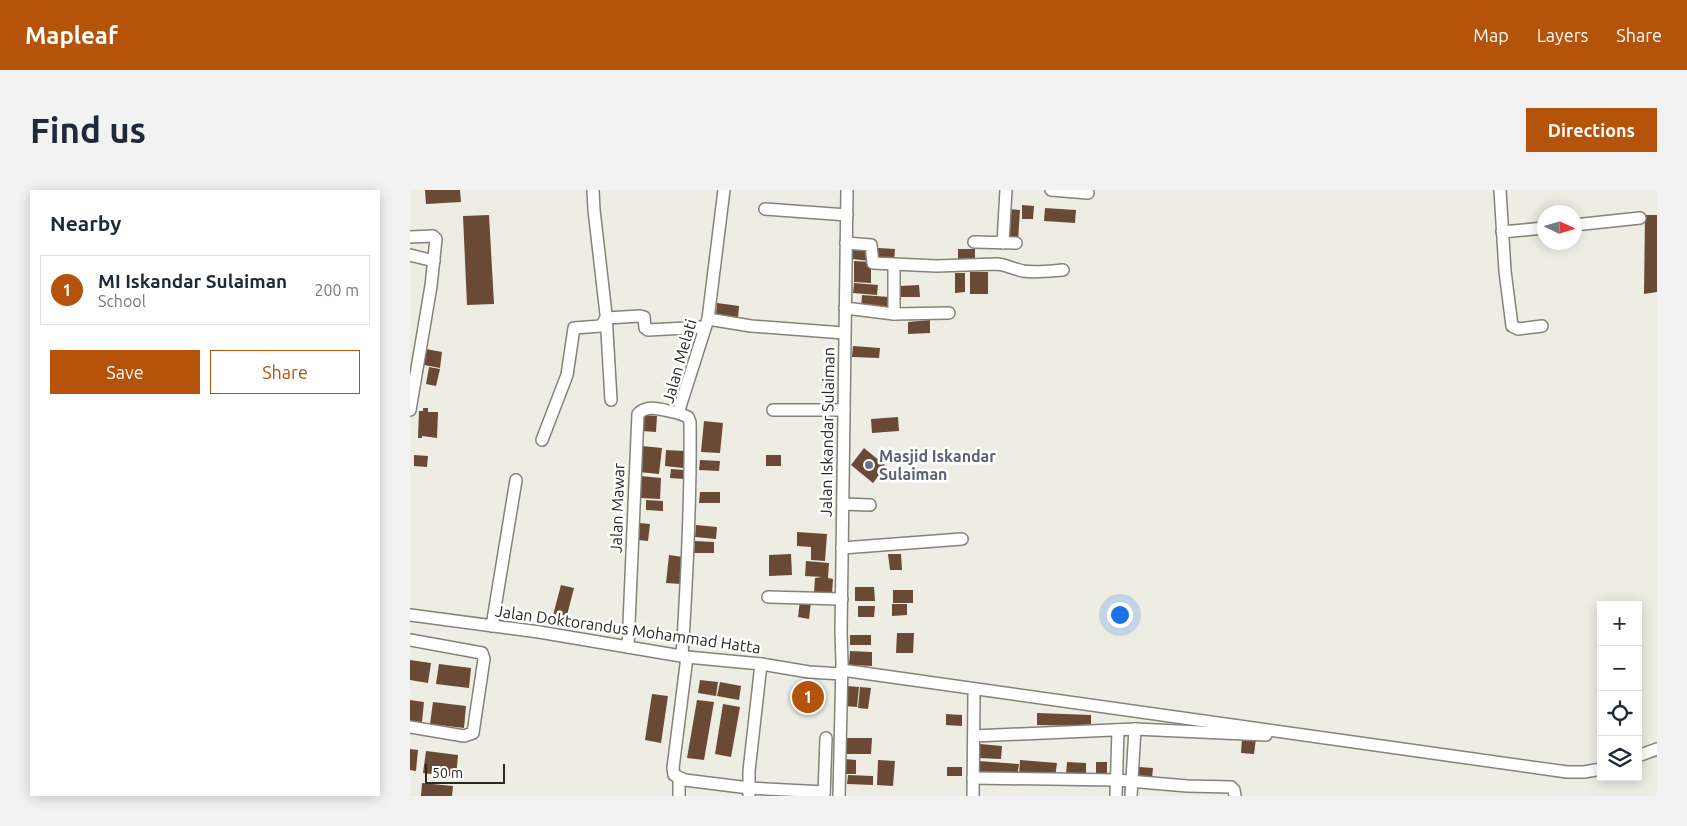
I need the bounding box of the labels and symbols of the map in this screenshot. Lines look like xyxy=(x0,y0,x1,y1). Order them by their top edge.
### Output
north arrow xyxy=(1537,205,1582,250)
street label: Jalan Melati xyxy=(658,317,700,405)
street label: Jalan Iskandar Sulaiman xyxy=(817,347,837,517)
place label: Masjid Iskandar Sulaiman xyxy=(879,447,996,483)
marker: Masjid Iskandar Sulaiman xyxy=(863,459,875,471)
street label: Jalan Mawar xyxy=(606,463,628,553)
street label: Jalan Doktorandus Mohammad Hatta xyxy=(494,601,762,657)
your location xyxy=(1107,602,1133,628)
pin: 1 xyxy=(792,678,824,716)
scale bar xyxy=(425,761,505,784)

